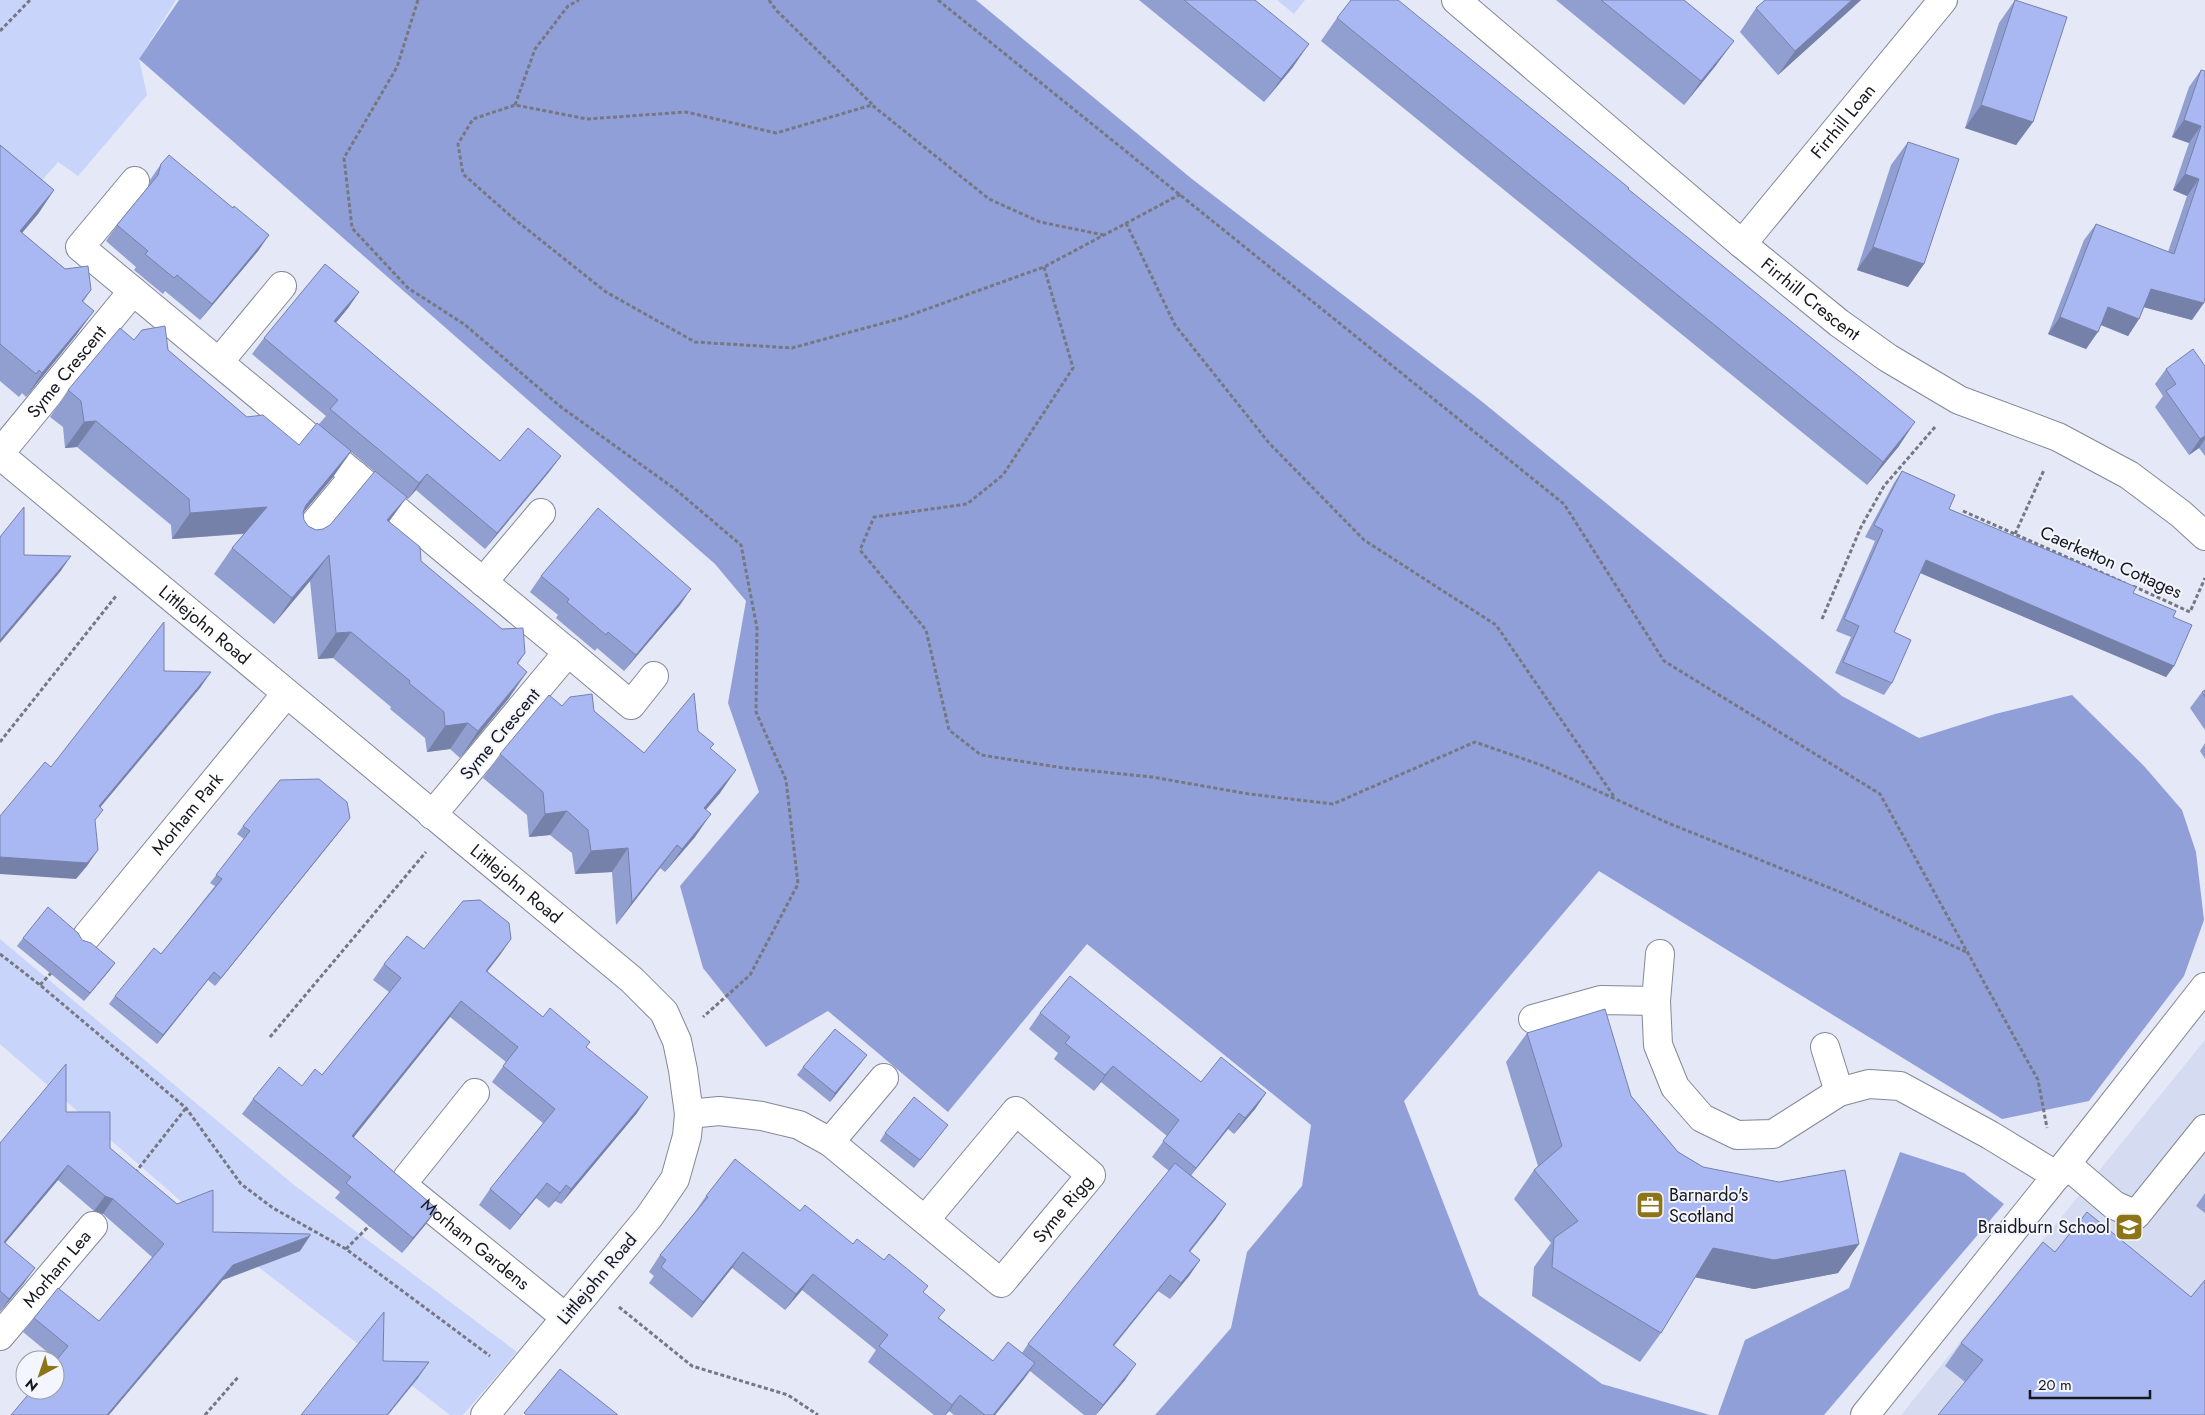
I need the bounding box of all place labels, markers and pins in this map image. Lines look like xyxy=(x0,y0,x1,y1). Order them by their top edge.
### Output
place label: Barnardo's Scotland xyxy=(1669,1182,1748,1229)
office icon: Barnardo's Scotland xyxy=(1635,1190,1665,1220)
school or university icon: Braidburn School xyxy=(2114,1212,2144,1242)
place label: Braidburn School xyxy=(1978,1214,2110,1240)

